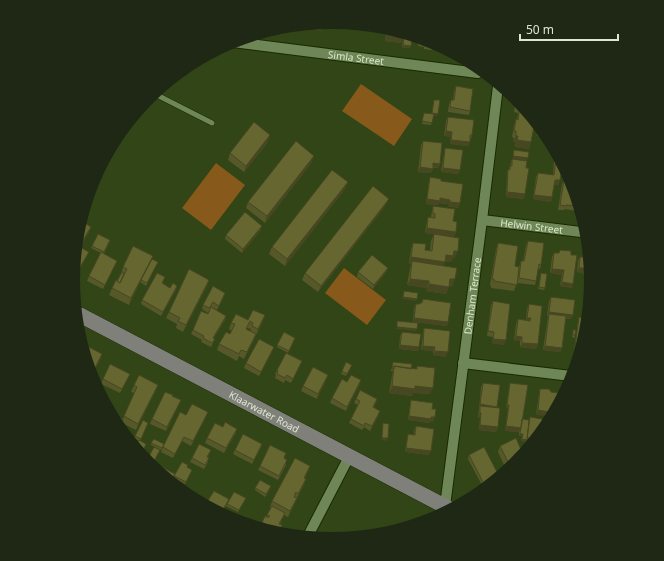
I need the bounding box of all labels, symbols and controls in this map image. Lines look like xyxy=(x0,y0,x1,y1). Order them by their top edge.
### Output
scale bar xyxy=(520,16,618,42)
text: 50 m xyxy=(526,21,554,38)
street label: Simla Street xyxy=(327,47,385,68)
street label: Helwin Street xyxy=(500,215,564,237)
street label: Denham Terrace xyxy=(460,256,484,335)
street label: Klaarwater Road xyxy=(227,387,302,436)

